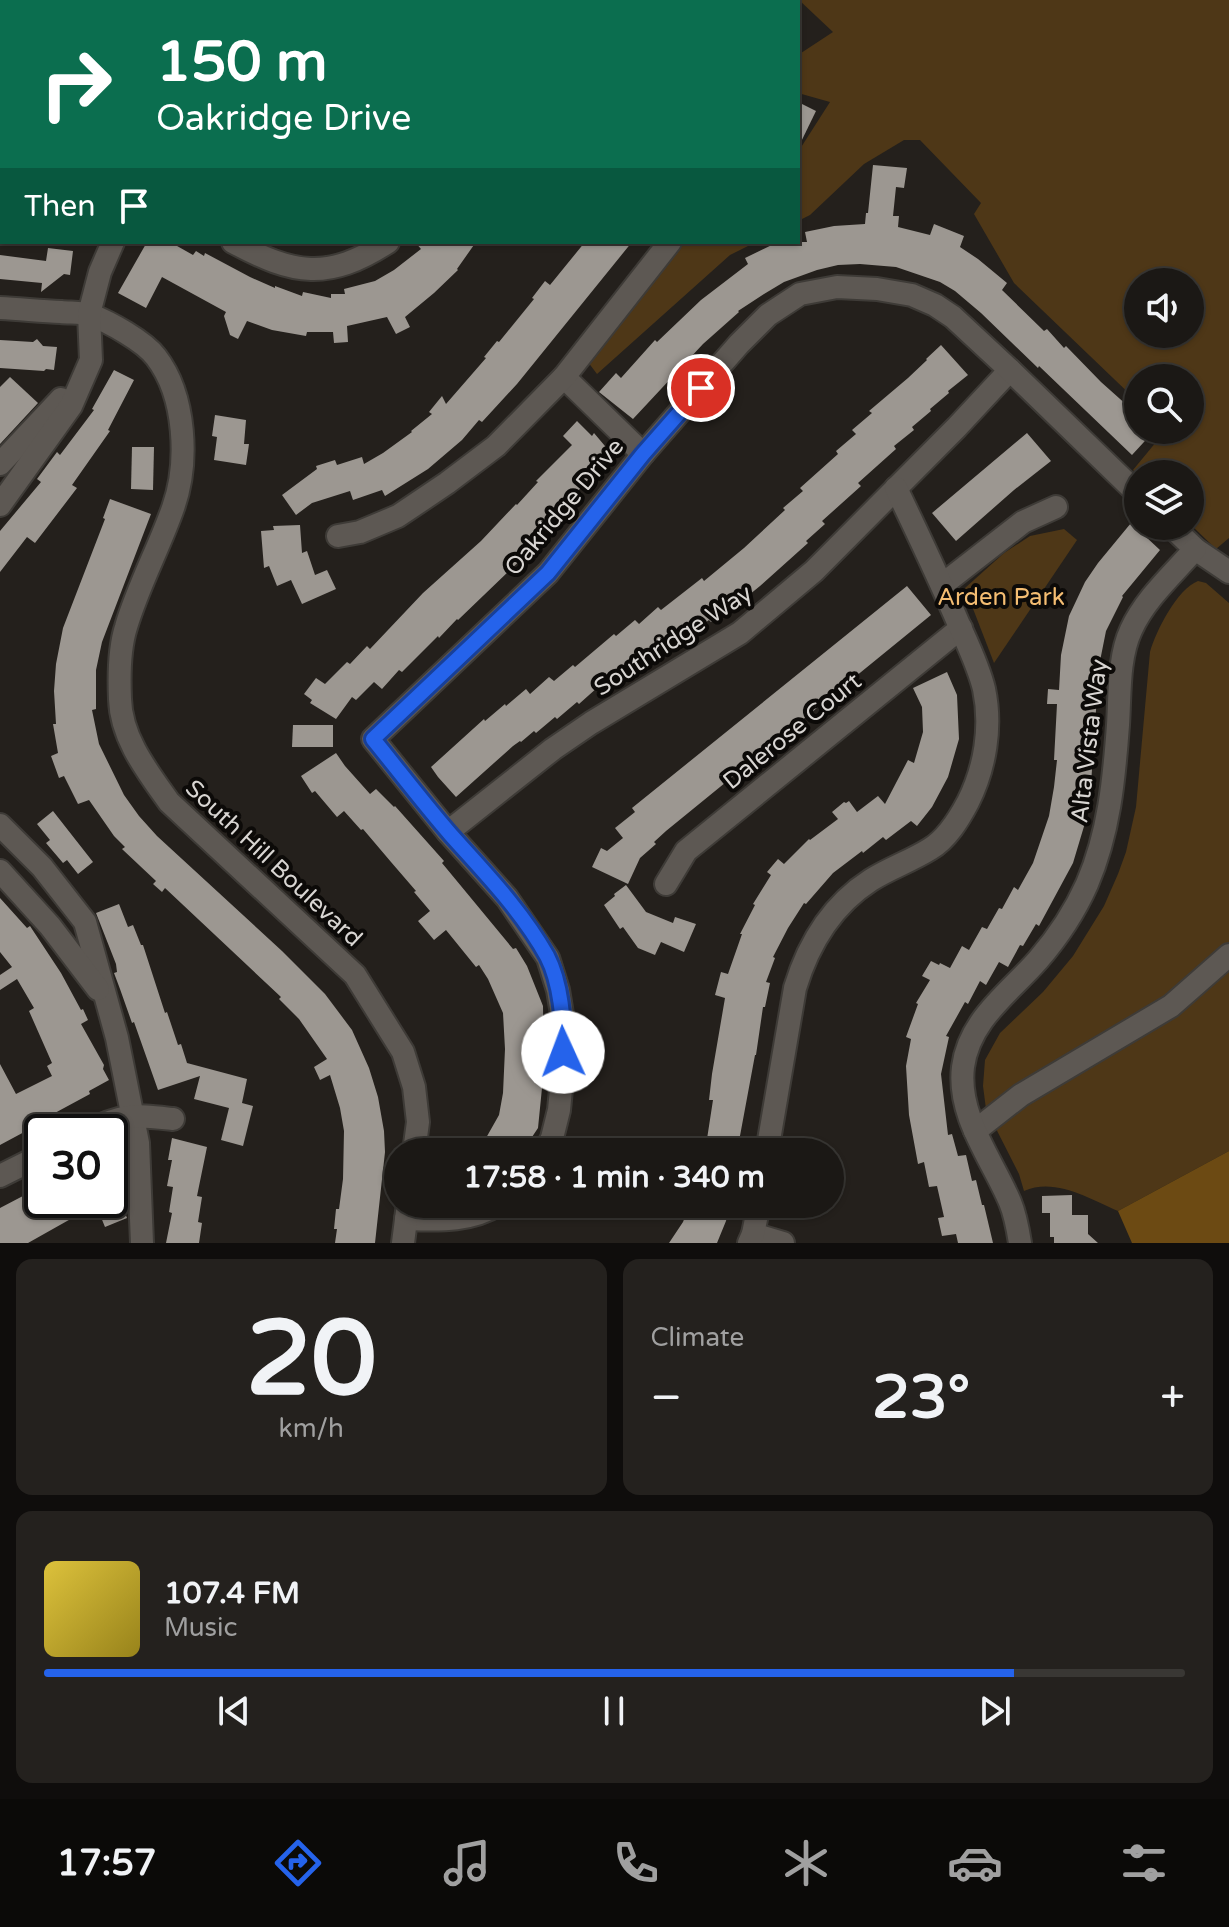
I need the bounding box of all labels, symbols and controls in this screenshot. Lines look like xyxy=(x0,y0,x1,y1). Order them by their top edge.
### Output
text: 150 m xyxy=(156,29,327,96)
icon: right xyxy=(24,32,128,136)
text: Oakridge Drive xyxy=(156,97,411,140)
icon: arrive xyxy=(112,184,156,228)
text: Then xyxy=(24,188,96,225)
map controls xyxy=(1124,268,1204,540)
button: sound xyxy=(1124,268,1204,348)
pin xyxy=(667,354,735,422)
button: search xyxy=(1124,364,1204,444)
icon: arrive xyxy=(679,366,723,410)
street label: Oakridge Drive xyxy=(499,433,630,582)
button: layers xyxy=(1124,460,1204,540)
street label: Southridge Way xyxy=(589,578,758,702)
park label: Arden Park xyxy=(937,583,1065,612)
street label: Alta Vista Way xyxy=(1065,657,1114,825)
street label: Dalerose Court xyxy=(717,667,867,796)
street label: South Hill Boulevard xyxy=(179,774,368,953)
position arrow xyxy=(521,1010,605,1094)
speed limit sign: 30 xyxy=(24,1114,128,1218)
text: 17:58 · 1 min · 340 m xyxy=(463,1159,765,1196)
text: 20 xyxy=(246,1298,377,1423)
text: Climate xyxy=(651,1322,744,1353)
text: 23° xyxy=(872,1362,970,1434)
text: − xyxy=(651,1372,682,1425)
text: + xyxy=(1160,1372,1185,1425)
text: km/h xyxy=(279,1413,344,1444)
text: 107.4 FM xyxy=(164,1575,300,1612)
text: Music xyxy=(164,1612,237,1643)
icon: previous xyxy=(212,1689,256,1733)
icon: pause xyxy=(592,1689,636,1733)
icon: next xyxy=(973,1689,1017,1733)
icon: directions xyxy=(270,1835,326,1891)
icon: music xyxy=(439,1835,495,1891)
icon: phone xyxy=(608,1835,664,1891)
icon: climate xyxy=(778,1835,834,1891)
icon: car xyxy=(947,1835,1003,1891)
icon: filters xyxy=(1116,1835,1172,1891)
text: 17:57 xyxy=(57,1842,156,1885)

